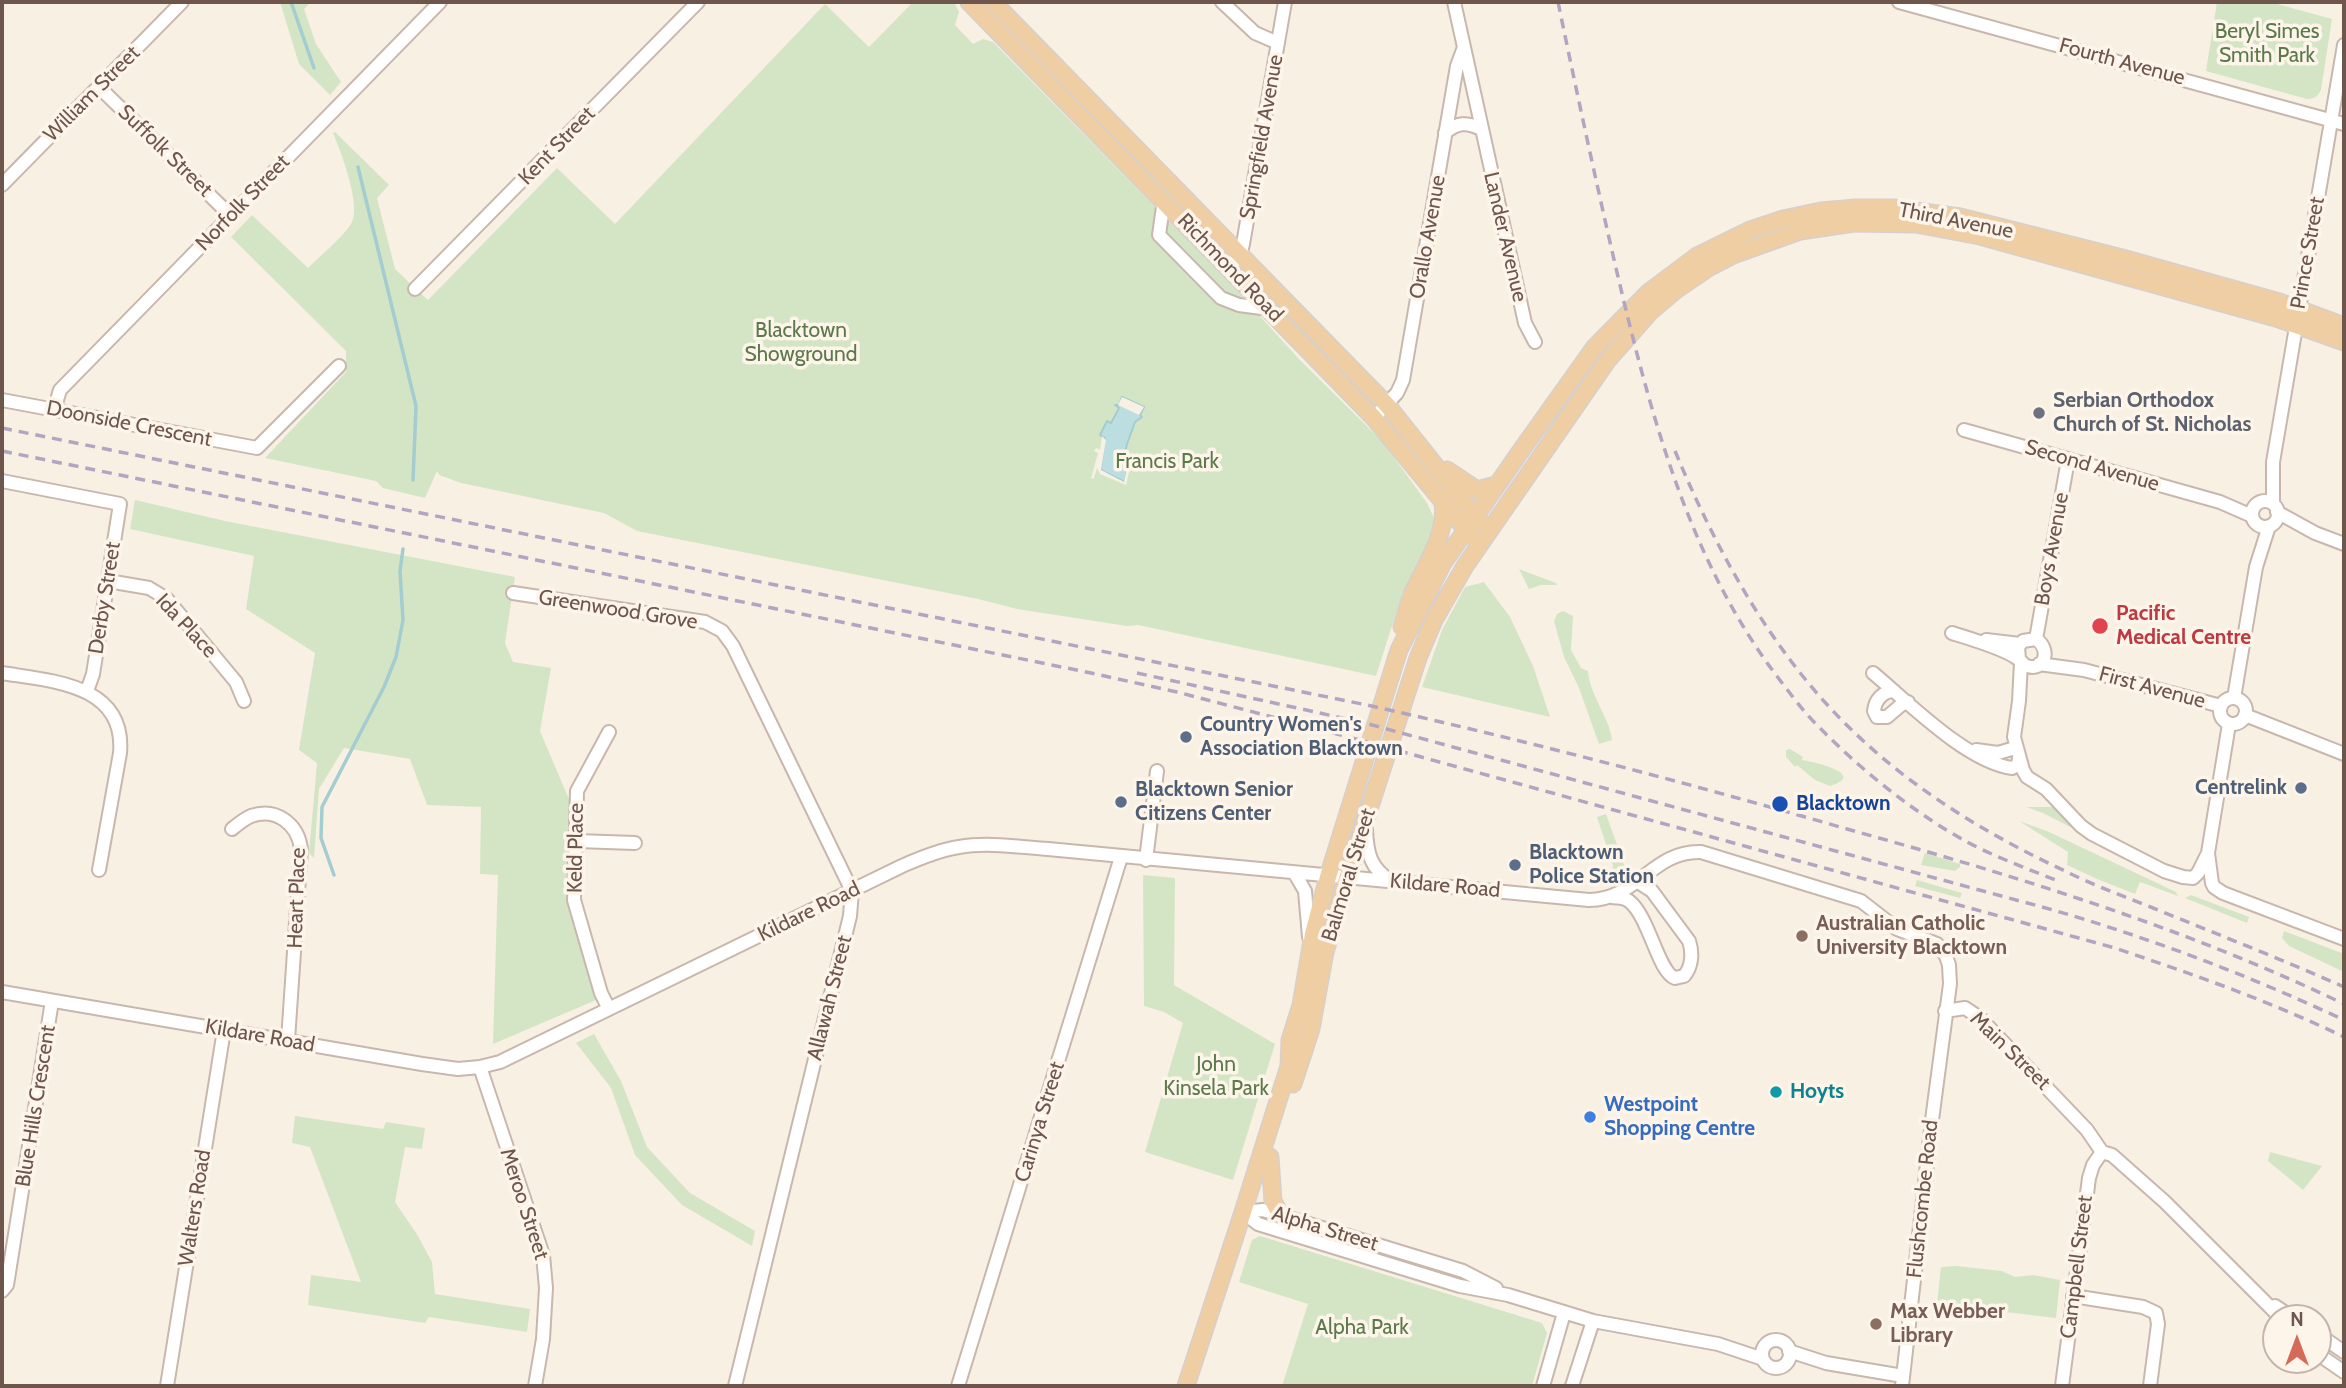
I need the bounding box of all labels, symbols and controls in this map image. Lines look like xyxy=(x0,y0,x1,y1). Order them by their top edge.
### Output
park label: Beryl Simes Smith Park xyxy=(2215,19,2319,69)
street label: Fourth Avenue xyxy=(2056,33,2188,91)
street label: William Street xyxy=(39,41,145,147)
street label: Springfield Avenue xyxy=(1235,53,1289,221)
street label: Suffolk Street xyxy=(113,100,217,202)
street label: Kent Street xyxy=(513,102,601,190)
street label: Norfolk Street xyxy=(191,150,295,256)
street label: Lander Avenue xyxy=(1478,170,1532,304)
street label: Orallo Avenue xyxy=(1405,173,1451,301)
street label: Prince Street xyxy=(2286,195,2330,311)
street label: Third Avenue xyxy=(1897,198,2015,244)
street label: Richmond Road xyxy=(1172,208,1288,328)
park label: Blacktown Showground xyxy=(745,318,857,368)
place label: Serbian Orthodox Church of St. Nicholas xyxy=(2053,388,2251,438)
street label: Doonside Crescent xyxy=(44,396,214,452)
marker: Serbian Orthodox Church of St. Nicholas xyxy=(2031,405,2047,421)
street label: Second Avenue xyxy=(2022,435,2162,497)
park label: Francis Park xyxy=(1115,449,1219,475)
street label: Boys Avenue xyxy=(2030,490,2074,608)
street label: Derby Street xyxy=(84,540,126,656)
street label: Greenwood Grove xyxy=(537,585,699,635)
street label: Ida Place xyxy=(150,589,222,663)
place label: Pacific Medical Centre xyxy=(2116,601,2251,651)
marker: Pacific Medical Centre xyxy=(2090,616,2110,636)
street label: First Avenue xyxy=(2096,662,2208,714)
place label: Country Women's Association Blacktown xyxy=(1200,712,1403,762)
marker: Country Women's Association Blacktown xyxy=(1178,729,1194,745)
place label: Centrelink xyxy=(2195,775,2287,801)
place label: Blacktown Senior Citizens Center xyxy=(1135,777,1293,827)
marker: Centrelink xyxy=(2293,780,2309,796)
place label: Blacktown xyxy=(1796,791,1891,817)
marker: Blacktown Senior Citizens Center xyxy=(1113,794,1129,810)
marker: Blacktown xyxy=(1770,794,1790,814)
street label: Keld Place xyxy=(563,803,589,893)
street label: Balmoral Street xyxy=(1317,805,1381,945)
place label: Blacktown Police Station xyxy=(1529,840,1654,890)
street label: Heart Place xyxy=(283,847,311,949)
marker: Blacktown Police Station xyxy=(1507,857,1523,873)
street label: Kildare Road xyxy=(1389,869,1501,903)
street label: Kildare Road xyxy=(754,876,864,948)
place label: Australian Catholic University Blacktown xyxy=(1816,911,2007,961)
marker: Australian Catholic University Blacktown xyxy=(1794,928,1810,944)
street label: Allawah Street xyxy=(802,933,858,1063)
street label: Main Street xyxy=(1965,1007,2055,1095)
street label: Kildare Road xyxy=(203,1014,317,1058)
street label: Blue Hills Crescent xyxy=(11,1023,61,1189)
park label: John Kinsela Park xyxy=(1163,1052,1269,1102)
street label: Carinya Street xyxy=(1010,1059,1070,1185)
place label: Hoyts xyxy=(1790,1079,1844,1105)
marker: Hoyts xyxy=(1768,1084,1784,1100)
place label: Westpoint Shopping Centre xyxy=(1604,1092,1755,1142)
marker: Westpoint Shopping Centre xyxy=(1582,1109,1598,1125)
street label: Flushcombe Road xyxy=(1902,1119,1944,1279)
street label: Meroo Street xyxy=(494,1145,554,1263)
street label: Walters Road xyxy=(173,1148,217,1268)
street label: Campbell Street xyxy=(2056,1194,2098,1340)
street label: Alpha Street xyxy=(1269,1201,1381,1257)
place label: Max Webber Library xyxy=(1890,1299,2005,1349)
north arrow xyxy=(2262,1304,2332,1374)
text: N xyxy=(2290,1308,2304,1331)
park label: Alpha Park xyxy=(1315,1315,1409,1341)
marker: Max Webber Library xyxy=(1868,1316,1884,1332)

